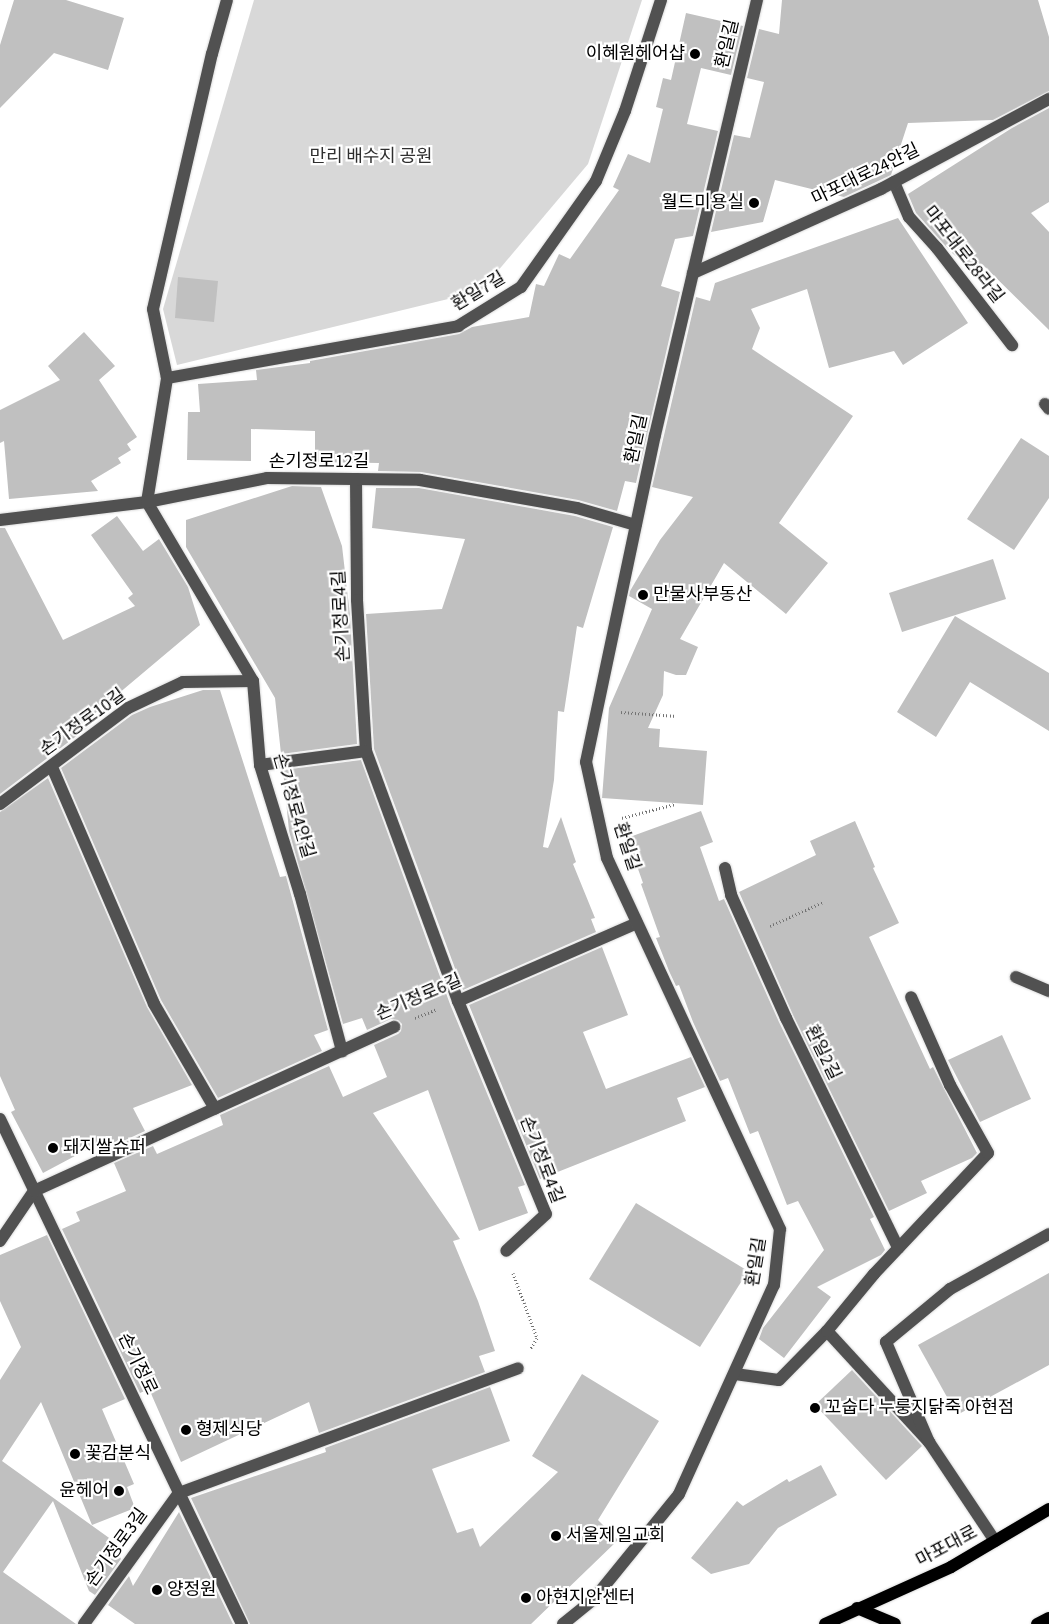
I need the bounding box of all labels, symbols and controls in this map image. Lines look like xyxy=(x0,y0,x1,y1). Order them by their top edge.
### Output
street label: 환일길 xyxy=(712,17,744,71)
place label: 이혜원헤어샵 xyxy=(586,43,685,65)
marker: 이혜원헤어샵 xyxy=(689,48,701,60)
street label: 마포대로24안길 xyxy=(809,140,923,210)
park label: 만리 배수지 공원 xyxy=(309,146,433,168)
place label: 월드미용실 xyxy=(661,192,744,214)
marker: 월드미용실 xyxy=(748,197,760,209)
street label: 마포대로28라길 xyxy=(918,202,1008,308)
street label: 환일7길 xyxy=(448,268,510,316)
street label: 환일길 xyxy=(621,412,653,466)
street label: 손기정로12길 xyxy=(269,451,369,473)
street label: 손기정로4길 xyxy=(329,570,355,662)
place label: 만물사부동산 xyxy=(653,584,752,606)
marker: 만물사부동산 xyxy=(637,589,649,601)
street label: 손기정로10길 xyxy=(36,685,130,761)
street label: 손기정로4안길 xyxy=(268,751,318,861)
street label: 환일길 xyxy=(608,820,644,874)
street label: 손기정로6길 xyxy=(373,970,465,1026)
street label: 환일2길 xyxy=(799,1022,845,1084)
street label: 손기정로4길 xyxy=(514,1113,568,1207)
place label: 돼지쌀슈퍼 xyxy=(63,1137,146,1159)
marker: 돼지쌀슈퍼 xyxy=(47,1142,59,1154)
street label: 환일길 xyxy=(742,1236,772,1288)
street label: 손기정로 xyxy=(113,1329,161,1399)
place label: 꼬숩다 누룽지닭죽 아현점 xyxy=(825,1397,1014,1419)
marker: 꼬숩다 누룽지닭죽 아현점 xyxy=(809,1402,821,1414)
place label: 형제식당 xyxy=(196,1419,262,1441)
marker: 형제식당 xyxy=(180,1424,192,1436)
place label: 꽃감분식 xyxy=(85,1443,151,1465)
marker: 꽃감분식 xyxy=(69,1448,81,1460)
place label: 윤헤어 xyxy=(59,1480,109,1502)
marker: 윤헤어 xyxy=(113,1485,125,1497)
street label: 손기정로3길 xyxy=(81,1505,153,1591)
street label: 마포대로 xyxy=(913,1522,981,1572)
place label: 서울제일교회 xyxy=(566,1525,665,1547)
marker: 서울제일교회 xyxy=(550,1530,562,1542)
place label: 양정원 xyxy=(167,1579,217,1601)
marker: 양정원 xyxy=(151,1584,163,1596)
place label: 아현지안센터 xyxy=(536,1587,635,1609)
marker: 아현지안센터 xyxy=(520,1592,532,1604)

